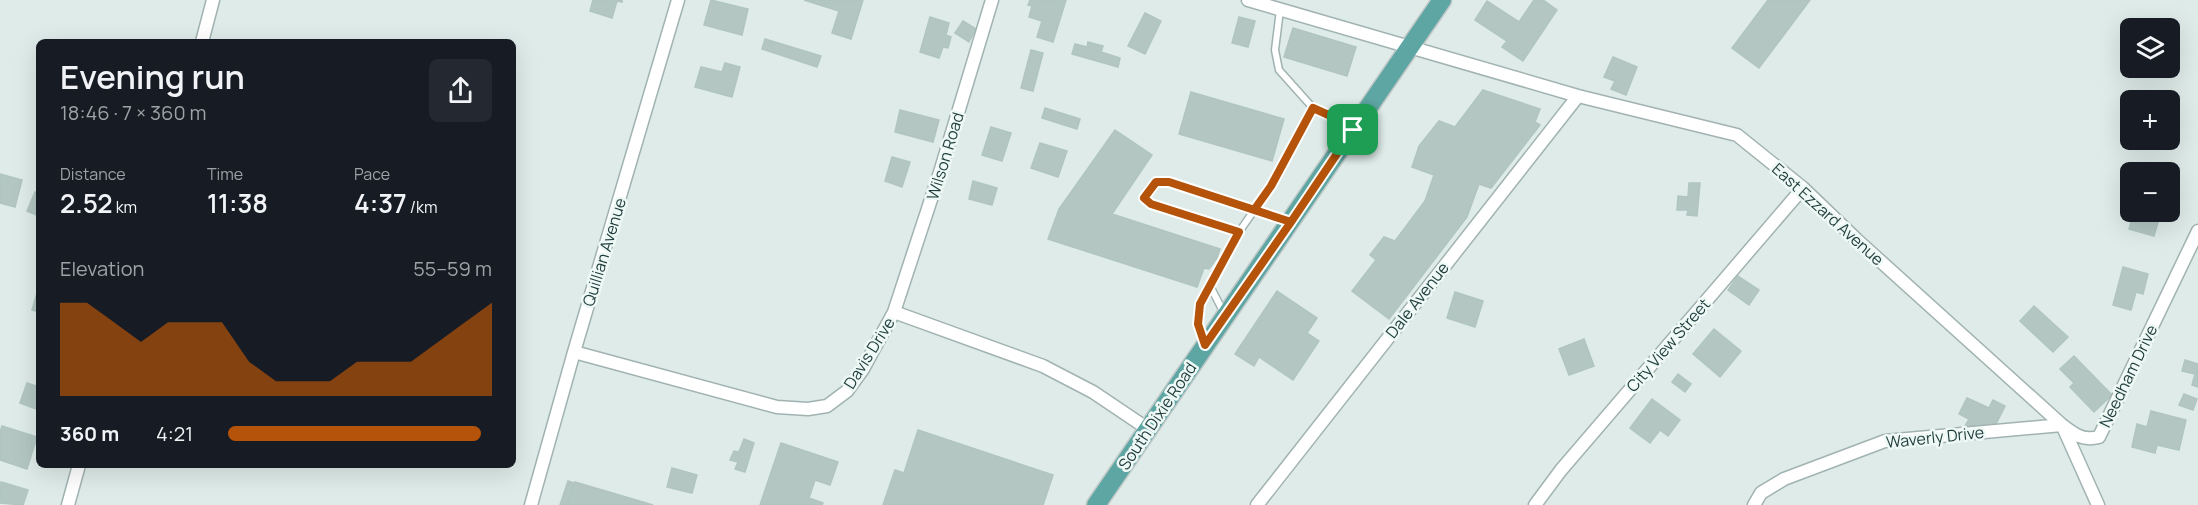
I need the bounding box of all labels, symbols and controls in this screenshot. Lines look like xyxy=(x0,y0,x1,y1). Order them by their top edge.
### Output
map controls xyxy=(2120,18,2180,222)
button: layers xyxy=(2120,18,2180,78)
text: Evening run xyxy=(60,54,245,99)
button: share xyxy=(429,59,492,122)
button: + xyxy=(2120,90,2180,150)
text: 18:46 · 7 × 360 m xyxy=(60,99,207,126)
pin xyxy=(1327,104,1378,155)
street label: Wilson Road xyxy=(921,109,969,203)
icon: arrive xyxy=(1336,113,1369,146)
street label: East Ezzard Avenue xyxy=(1767,158,1889,270)
button: − xyxy=(2120,162,2180,222)
text: Distance xyxy=(60,163,126,185)
text: Time xyxy=(207,163,243,185)
text: Pace xyxy=(354,163,390,185)
text: 2.52 xyxy=(60,185,112,221)
text: 11:38 xyxy=(207,185,268,221)
text: 4:37 xyxy=(354,185,407,221)
street label: Quillian Avenue xyxy=(577,195,631,309)
text: km xyxy=(112,196,137,218)
text: /km xyxy=(407,196,438,218)
text: Elevation xyxy=(60,255,144,282)
text: 55–59 m xyxy=(413,255,492,282)
street label: Dale Avenue xyxy=(1380,257,1454,343)
street label: City View Street xyxy=(1621,293,1715,397)
street label: Davis Drive xyxy=(838,313,900,393)
street label: Needham Drive xyxy=(2094,321,2162,431)
street label: South Dixie Road xyxy=(1113,358,1201,474)
text: 360 m xyxy=(60,420,119,447)
text: 4:21 xyxy=(156,420,193,447)
street label: Waverly Drive xyxy=(1885,421,1985,453)

